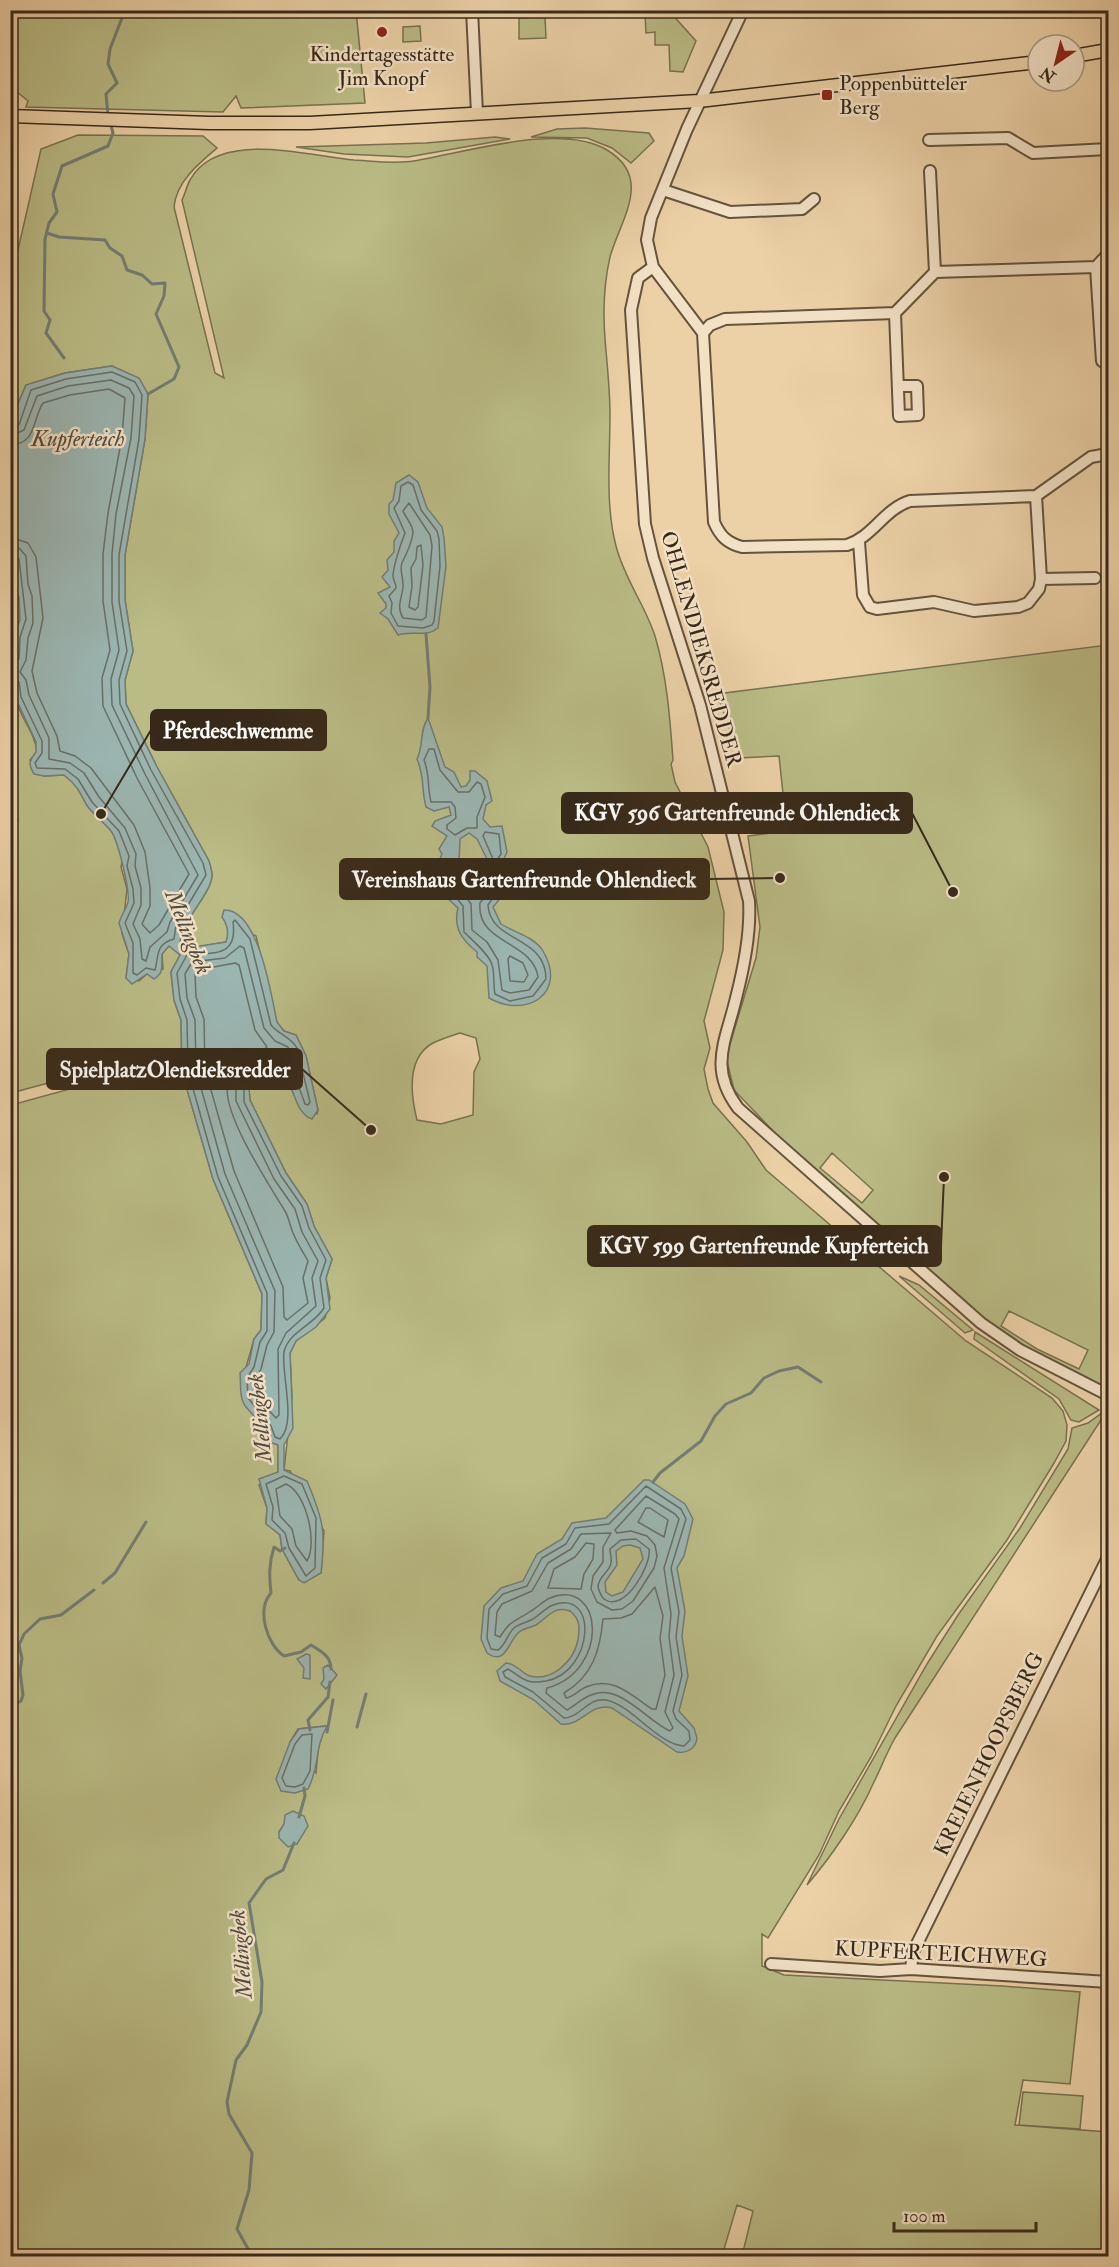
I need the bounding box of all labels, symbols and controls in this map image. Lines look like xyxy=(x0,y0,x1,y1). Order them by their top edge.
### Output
marker: Kindertagesstätte Jim Knopf xyxy=(375,25,389,39)
north arrow xyxy=(1026,33,1086,93)
place label: Kindertagesstätte Jim Knopf xyxy=(310,41,455,92)
text: N xyxy=(1036,62,1060,87)
place label: Poppenbütteler Berg xyxy=(839,70,967,121)
marker: Poppenbütteler Berg xyxy=(820,88,834,102)
water label: Kupferteich xyxy=(30,425,125,453)
street label: OHLENDIEKSREDDER xyxy=(654,528,748,771)
callout: Pferdeschwemme xyxy=(151,710,326,750)
text: Pferdeschwemme xyxy=(163,717,314,745)
callout: KGV 596 Gartenfreunde Ohlendieck xyxy=(562,793,912,833)
text: KGV 596 Gartenfreunde Ohlendieck xyxy=(574,799,900,827)
callout: Vereinshaus Gartenfreunde Ohlendieck xyxy=(340,859,709,899)
text: Vereinshaus Gartenfreunde Ohlendieck xyxy=(351,866,697,894)
water label: Mellingbek xyxy=(158,884,218,978)
callout: SpielplatzOlendieksredder xyxy=(47,1049,302,1089)
text: SpielplatzOlendieksredder xyxy=(59,1056,291,1085)
callout: KGV 599 Gartenfreunde Kupferteich xyxy=(588,1226,941,1266)
text: KGV 599 Gartenfreunde Kupferteich xyxy=(599,1232,929,1261)
water label: Mellingbek xyxy=(241,1372,279,1466)
street label: KREIENHOOPSBERG xyxy=(928,1648,1050,1860)
water label: Mellingbek xyxy=(223,1909,259,2001)
street label: KUPFERTEICHWEG xyxy=(834,1935,1048,1973)
scale bar xyxy=(894,2195,1036,2233)
text: 100 m xyxy=(903,2205,946,2228)

